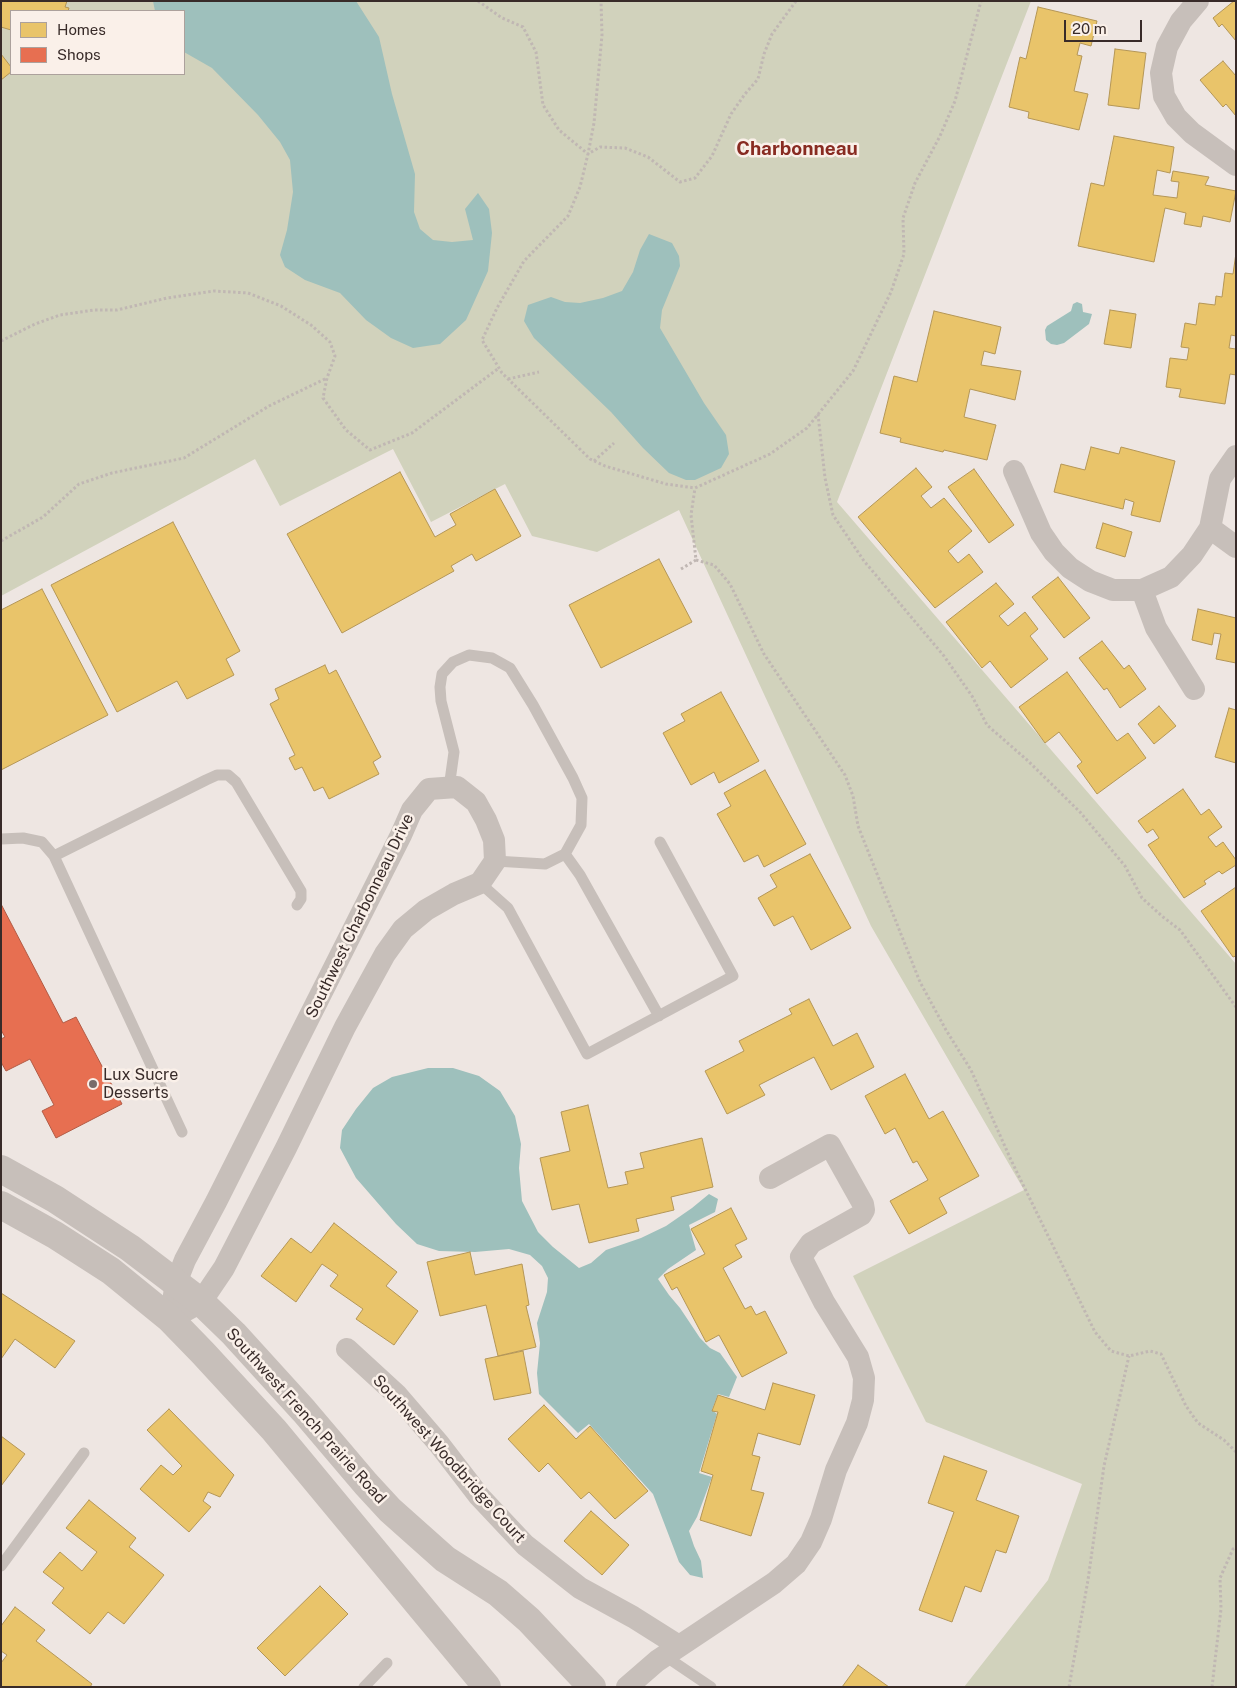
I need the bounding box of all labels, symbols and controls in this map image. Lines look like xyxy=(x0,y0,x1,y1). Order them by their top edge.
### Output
legend xyxy=(10,10,185,75)
scale bar xyxy=(1067,10,1144,42)
text: 20 m xyxy=(1072,20,1107,37)
text: Homes xyxy=(57,21,106,38)
text: Shops xyxy=(57,46,101,63)
district label: Charbonneau xyxy=(736,138,858,160)
street label: Southwest Charbonneau Drive xyxy=(302,811,418,1021)
place label: Lux Sucre Desserts xyxy=(103,1065,178,1103)
marker: Lux Sucre Desserts xyxy=(87,1078,99,1090)
street label: Southwest French Prairie Road xyxy=(222,1324,390,1508)
street label: Southwest Woodbridge Court xyxy=(368,1371,530,1547)

